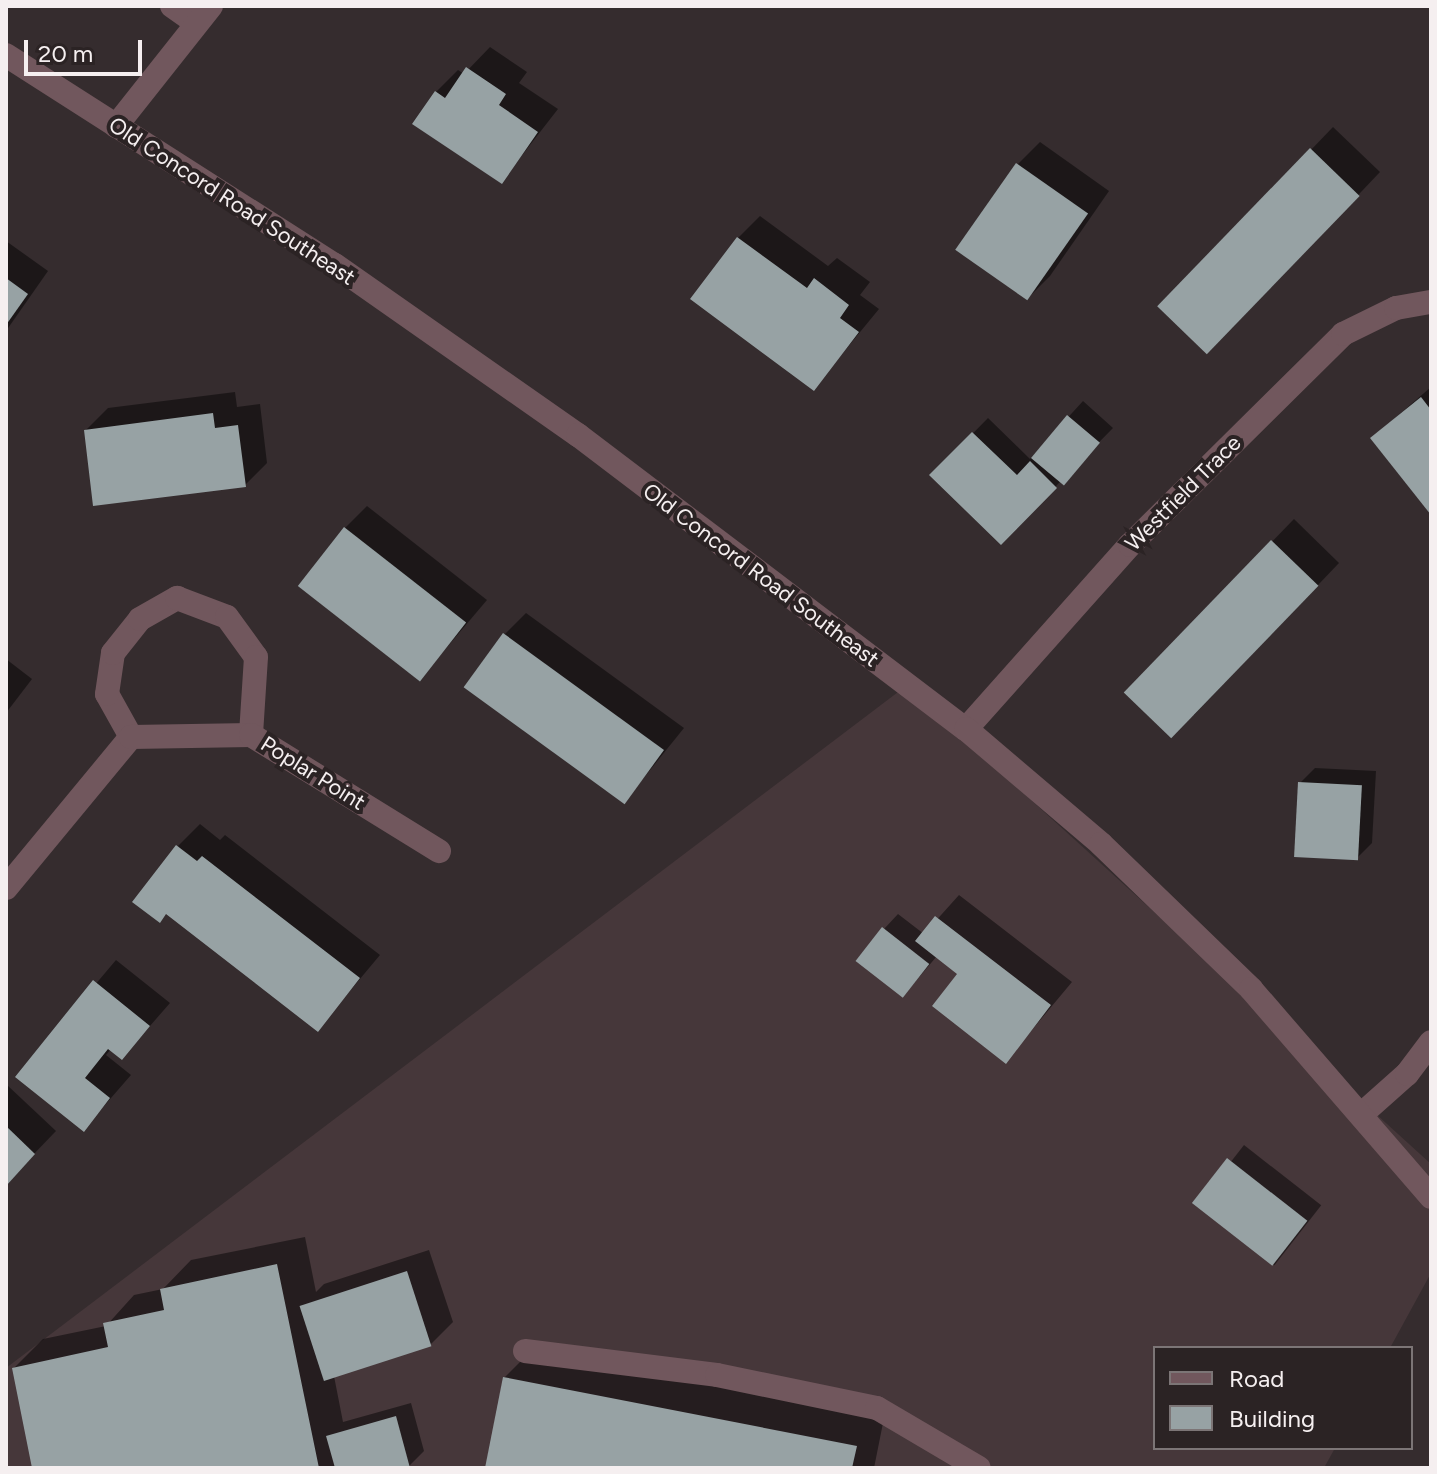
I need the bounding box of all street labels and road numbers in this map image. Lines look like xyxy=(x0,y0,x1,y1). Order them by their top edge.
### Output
street label: Old Concord Road Southeast xyxy=(104,111,360,291)
street label: Westfield Trace xyxy=(1120,430,1246,556)
street label: Old Concord Road Southeast xyxy=(638,478,884,672)
street label: Poplar Point xyxy=(256,730,370,816)

